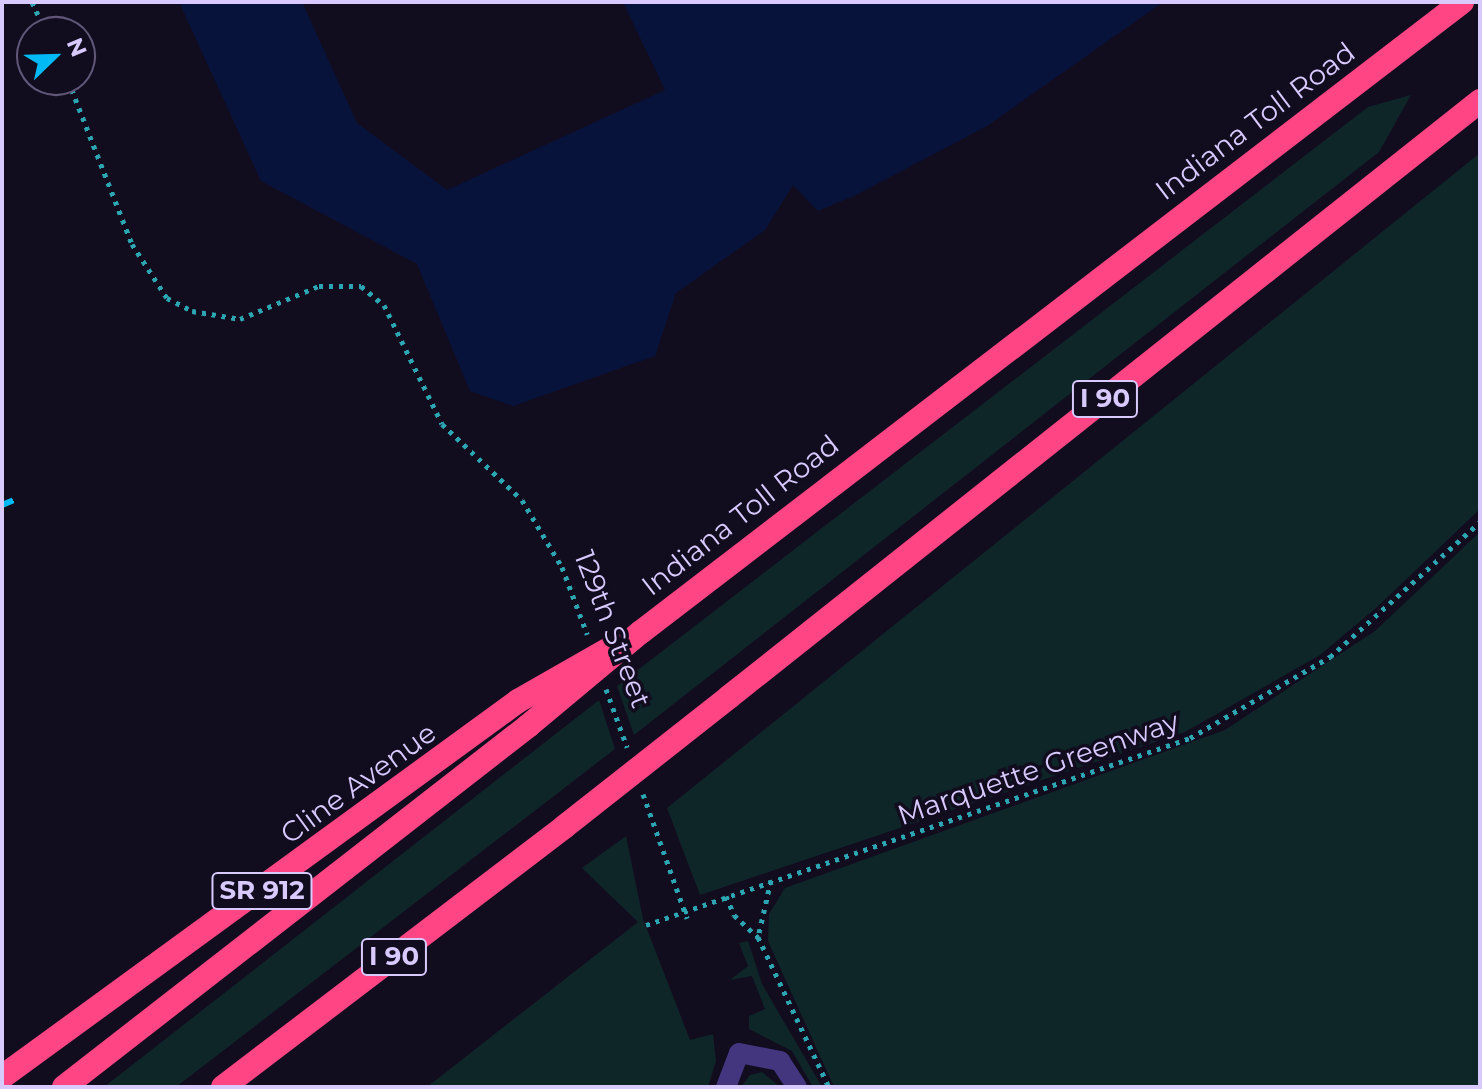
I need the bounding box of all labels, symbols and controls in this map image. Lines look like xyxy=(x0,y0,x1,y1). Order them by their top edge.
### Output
north arrow xyxy=(16,16,96,96)
text: N xyxy=(61,34,93,61)
street label: Indiana Toll Road xyxy=(1149,35,1361,207)
road number: I 90 xyxy=(1071,377,1139,421)
street label: Indiana Toll Road xyxy=(635,428,845,602)
street label: 129th Street xyxy=(568,546,658,712)
street label: Marquette Greenway xyxy=(893,704,1183,832)
street label: Cline Avenue xyxy=(274,715,442,851)
road number: SR 912 xyxy=(210,869,314,913)
road number: I 90 xyxy=(360,935,428,979)

